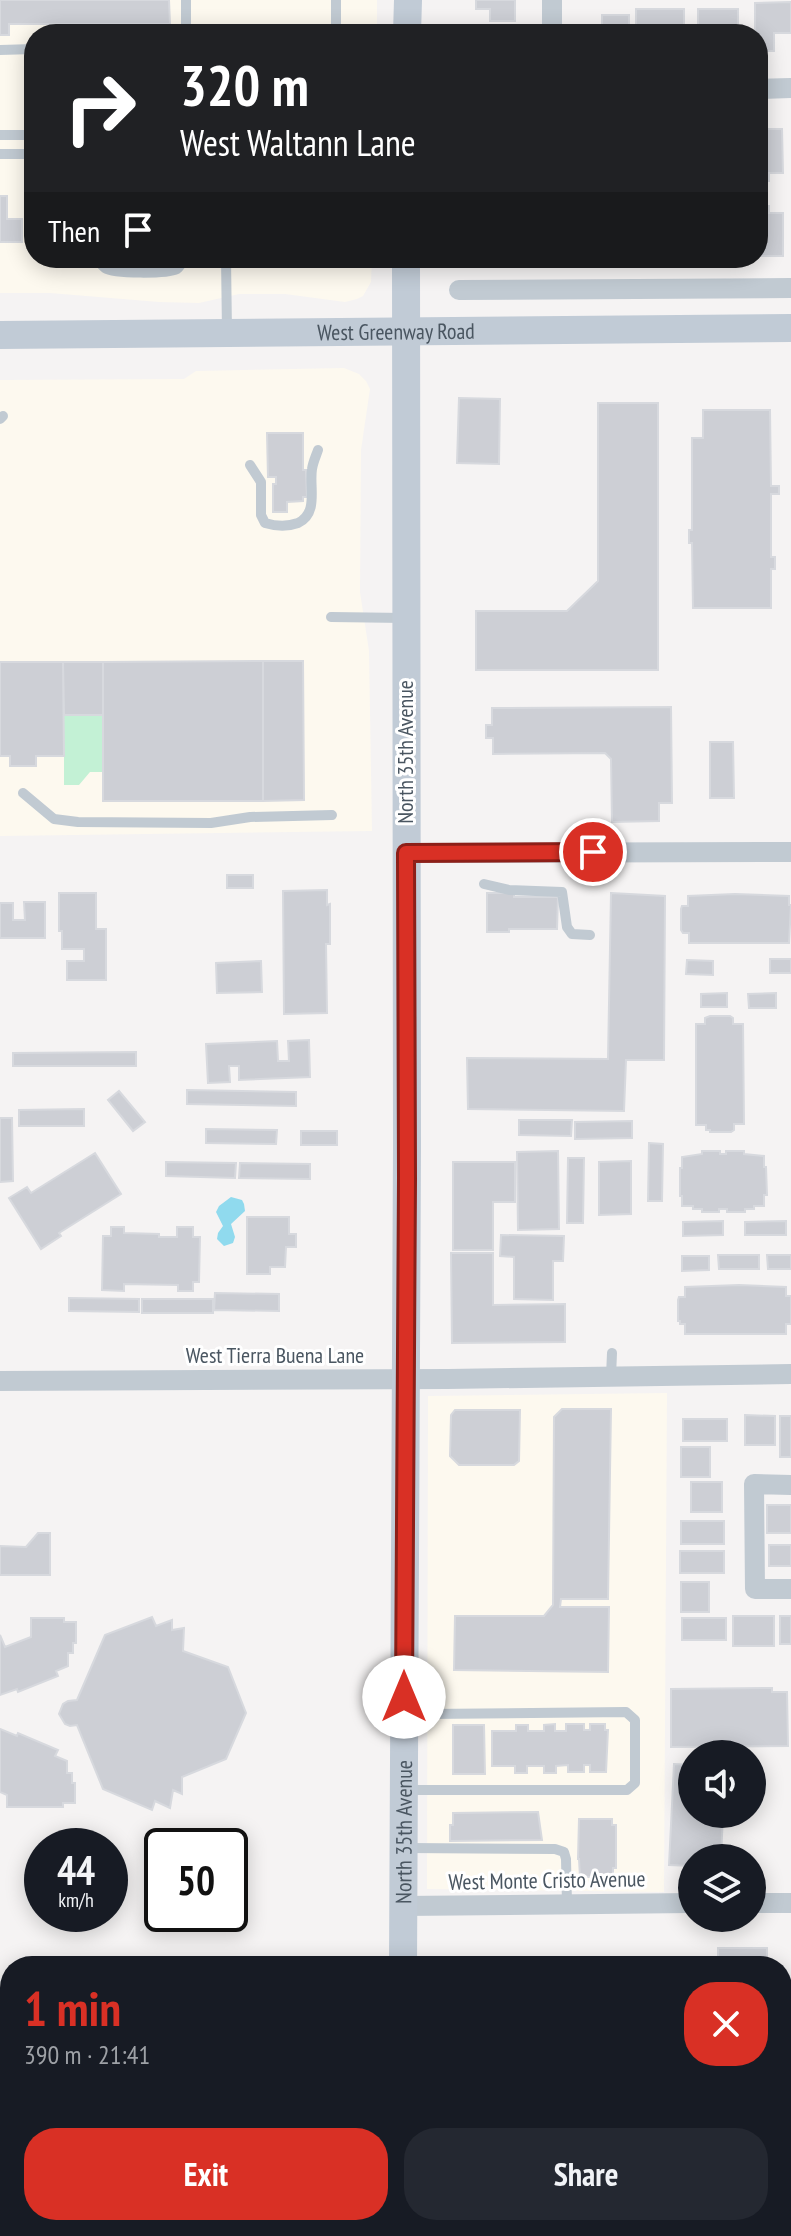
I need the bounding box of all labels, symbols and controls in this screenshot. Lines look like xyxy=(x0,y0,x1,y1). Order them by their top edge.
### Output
text: 320 m xyxy=(180,49,309,121)
icon: right xyxy=(48,56,152,160)
text: West Waltann Lane xyxy=(180,119,416,166)
icon: arrive xyxy=(116,208,160,252)
text: Then xyxy=(48,211,100,250)
street label: West Greenway Road xyxy=(317,317,475,346)
street label: North 35th Avenue xyxy=(391,680,419,824)
pin xyxy=(559,818,627,886)
icon: arrive xyxy=(571,830,615,874)
street label: West Tierra Buena Lane xyxy=(186,1341,364,1369)
position arrow xyxy=(362,1655,446,1739)
map controls xyxy=(678,1740,766,1932)
button: sound xyxy=(678,1740,766,1828)
street label: North 35th Avenue xyxy=(389,1760,418,1904)
speed limit sign: 50 xyxy=(144,1828,248,1932)
text: 44 xyxy=(57,1844,95,1896)
button: layers xyxy=(678,1844,766,1932)
street label: West Monte Cristo Avenue xyxy=(448,1864,646,1896)
text: km/h xyxy=(58,1887,94,1913)
text: 1 min xyxy=(24,1977,121,2039)
button: close xyxy=(684,1982,768,2066)
text: 390 m · 21:41 xyxy=(24,2038,150,2071)
button: Exit xyxy=(24,2128,388,2220)
button: Share xyxy=(404,2128,768,2220)

